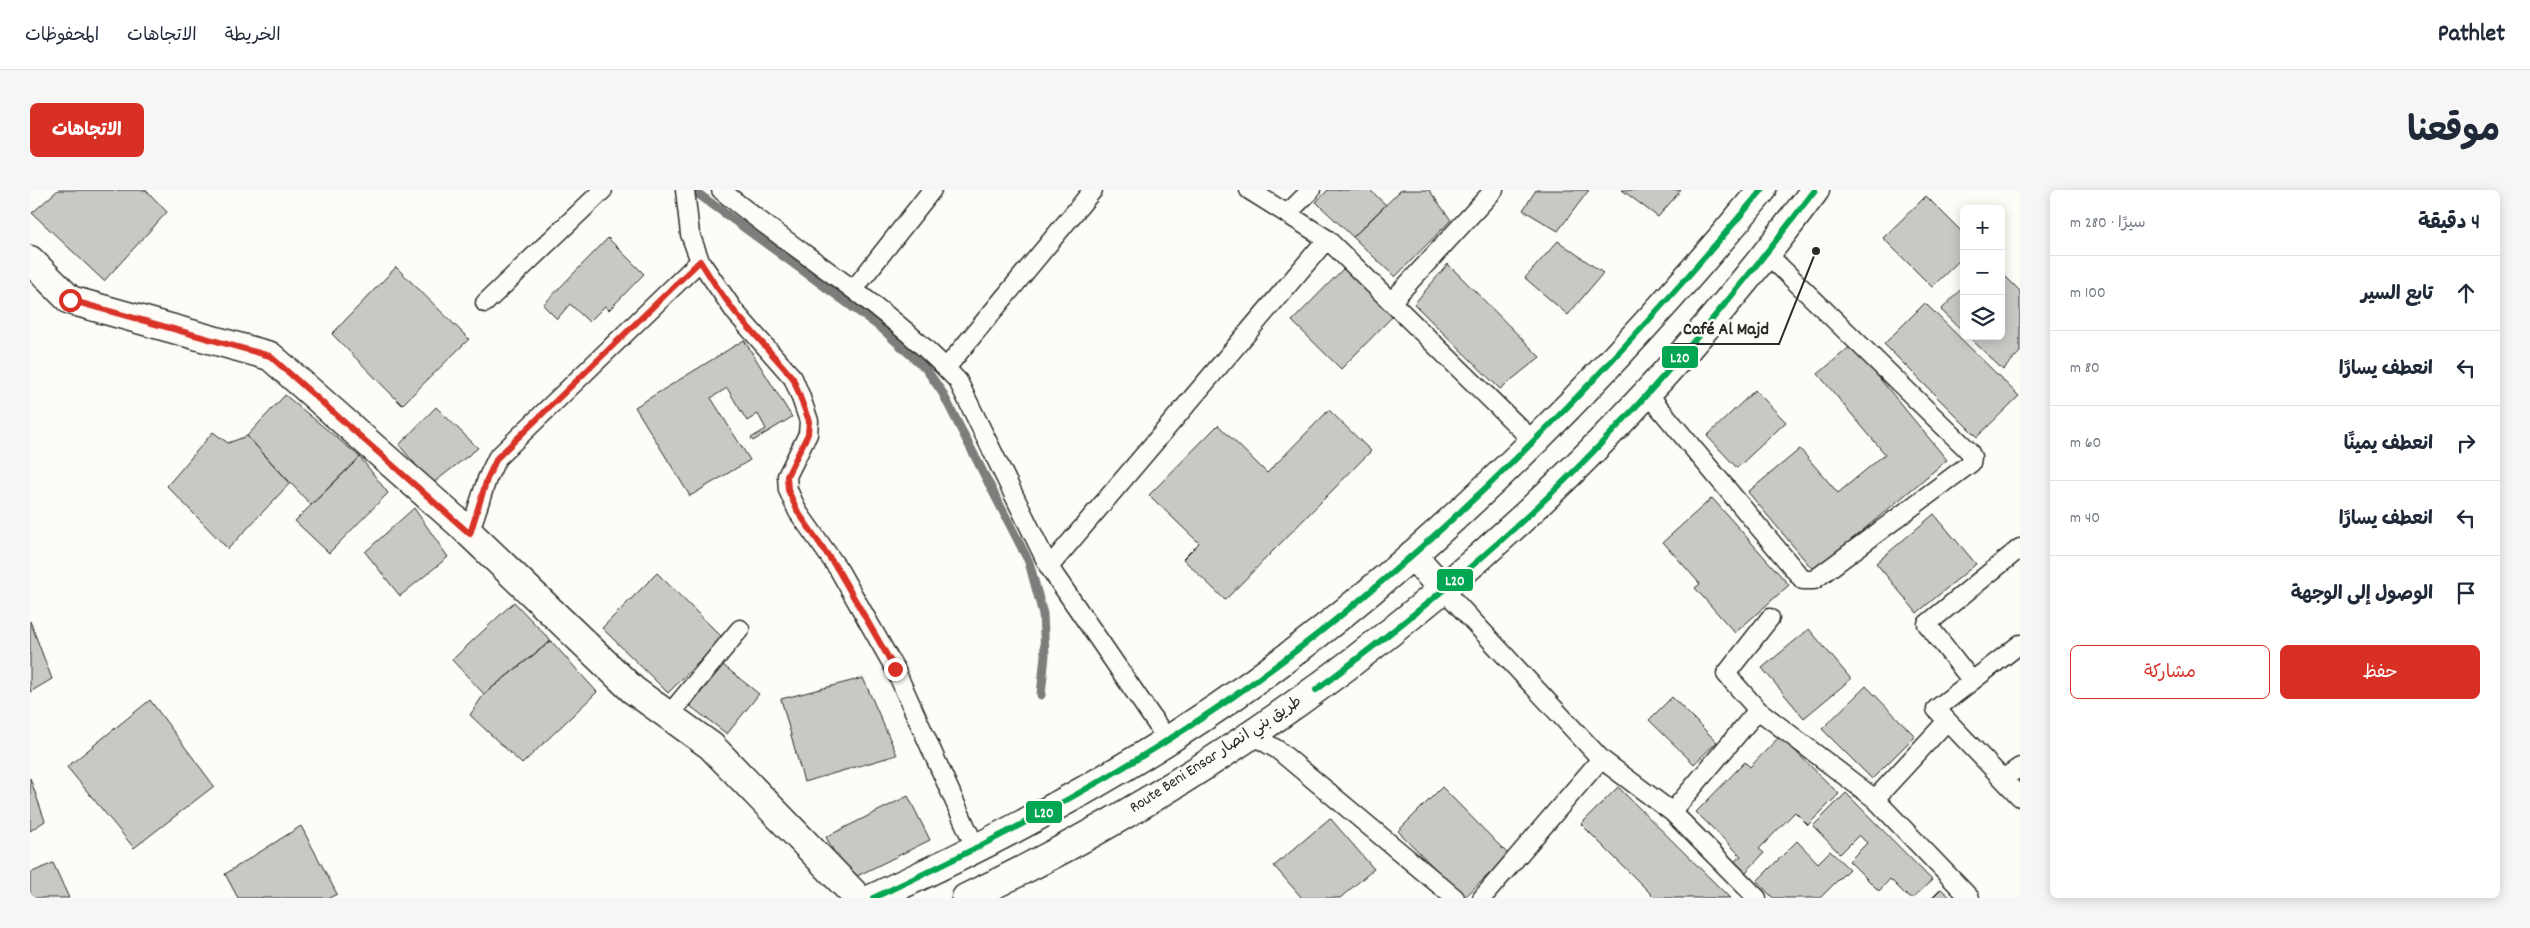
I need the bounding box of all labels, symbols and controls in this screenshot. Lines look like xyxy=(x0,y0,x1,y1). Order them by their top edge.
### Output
text: Pathlet xyxy=(2438,18,2505,52)
text: المحفوظات xyxy=(25,24,99,49)
text: الاتجاهات xyxy=(127,24,197,49)
text: الخريطة xyxy=(225,24,281,49)
button: الاتجاهات xyxy=(30,103,144,157)
text: موقعنا xyxy=(2407,108,2500,158)
map controls xyxy=(1960,205,2005,340)
button: + xyxy=(1960,205,2005,250)
text: 4 دقيقة xyxy=(2418,209,2480,239)
text: سيرًا · 280 m xyxy=(2070,212,2146,235)
button: − xyxy=(1960,250,2005,295)
icon: ahead xyxy=(2452,279,2480,307)
text: 100 m xyxy=(2070,282,2106,305)
text: تابع السير xyxy=(2361,282,2433,309)
route start xyxy=(59,289,82,312)
button: layers xyxy=(1960,295,2005,340)
callout: Café Al Majd xyxy=(1673,311,1779,344)
text: Café Al Majd xyxy=(1683,318,1769,343)
line badge: L20 xyxy=(1661,345,1699,369)
text: L20 xyxy=(1670,349,1690,369)
icon: left xyxy=(2452,354,2480,382)
text: 80 m xyxy=(2070,357,2100,380)
text: انعطف يسارًا xyxy=(2339,357,2433,384)
icon: right xyxy=(2452,429,2480,457)
text: 60 m xyxy=(2070,432,2101,455)
text: انعطف يمينًا xyxy=(2344,432,2433,459)
icon: left xyxy=(2452,504,2480,532)
text: 40 m xyxy=(2070,507,2100,530)
text: انعطف يسارًا xyxy=(2339,507,2433,534)
line badge: L20 xyxy=(1436,568,1474,592)
text: L20 xyxy=(1445,572,1465,592)
icon: arrive xyxy=(2452,579,2480,607)
text: الوصول إلى الوجهة xyxy=(2291,582,2433,609)
button: مشاركة xyxy=(2070,645,2270,699)
button: حفظ xyxy=(2280,645,2480,699)
route end xyxy=(884,658,907,681)
street label: Route Beni Ensar طريق بني انصار xyxy=(1125,691,1307,820)
line badge: L20 xyxy=(1025,800,1063,824)
text: L20 xyxy=(1034,804,1054,824)

